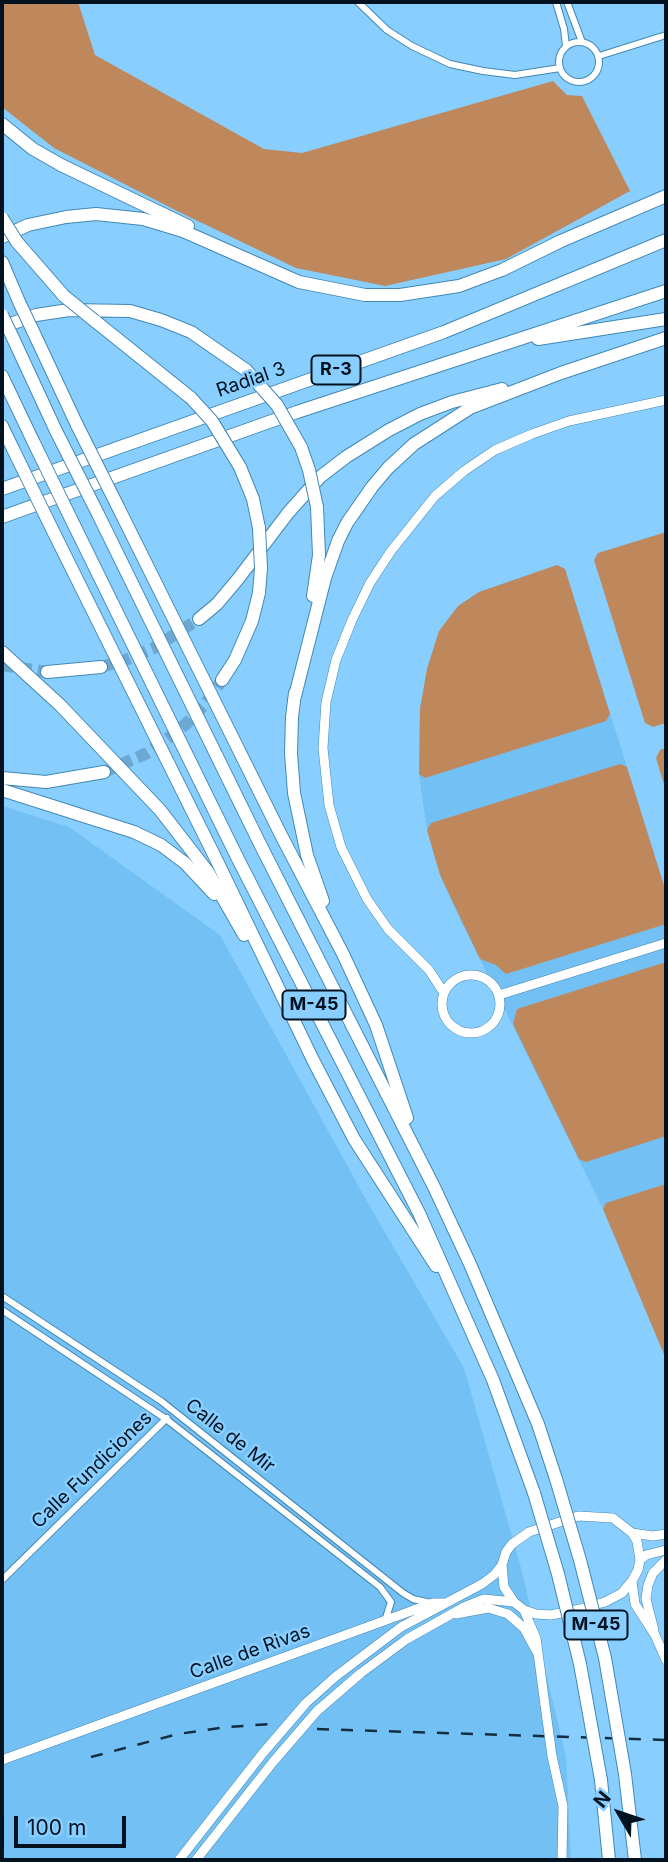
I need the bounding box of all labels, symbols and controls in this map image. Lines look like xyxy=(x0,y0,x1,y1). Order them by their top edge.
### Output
road number: R-3 xyxy=(312,356,360,384)
street label: Radial 3 xyxy=(214,358,288,402)
road number: M-45 xyxy=(282,990,346,1020)
street label: Calle de Mir xyxy=(181,1394,279,1478)
street label: Calle Fundiciones xyxy=(27,1407,157,1533)
road number: M-45 xyxy=(564,1610,628,1640)
street label: Calle de Rivas xyxy=(187,1620,313,1684)
north arrow xyxy=(584,1778,654,1848)
text: N xyxy=(589,1787,616,1812)
scale bar xyxy=(18,1802,130,1846)
text: 100 m xyxy=(27,1815,86,1840)

